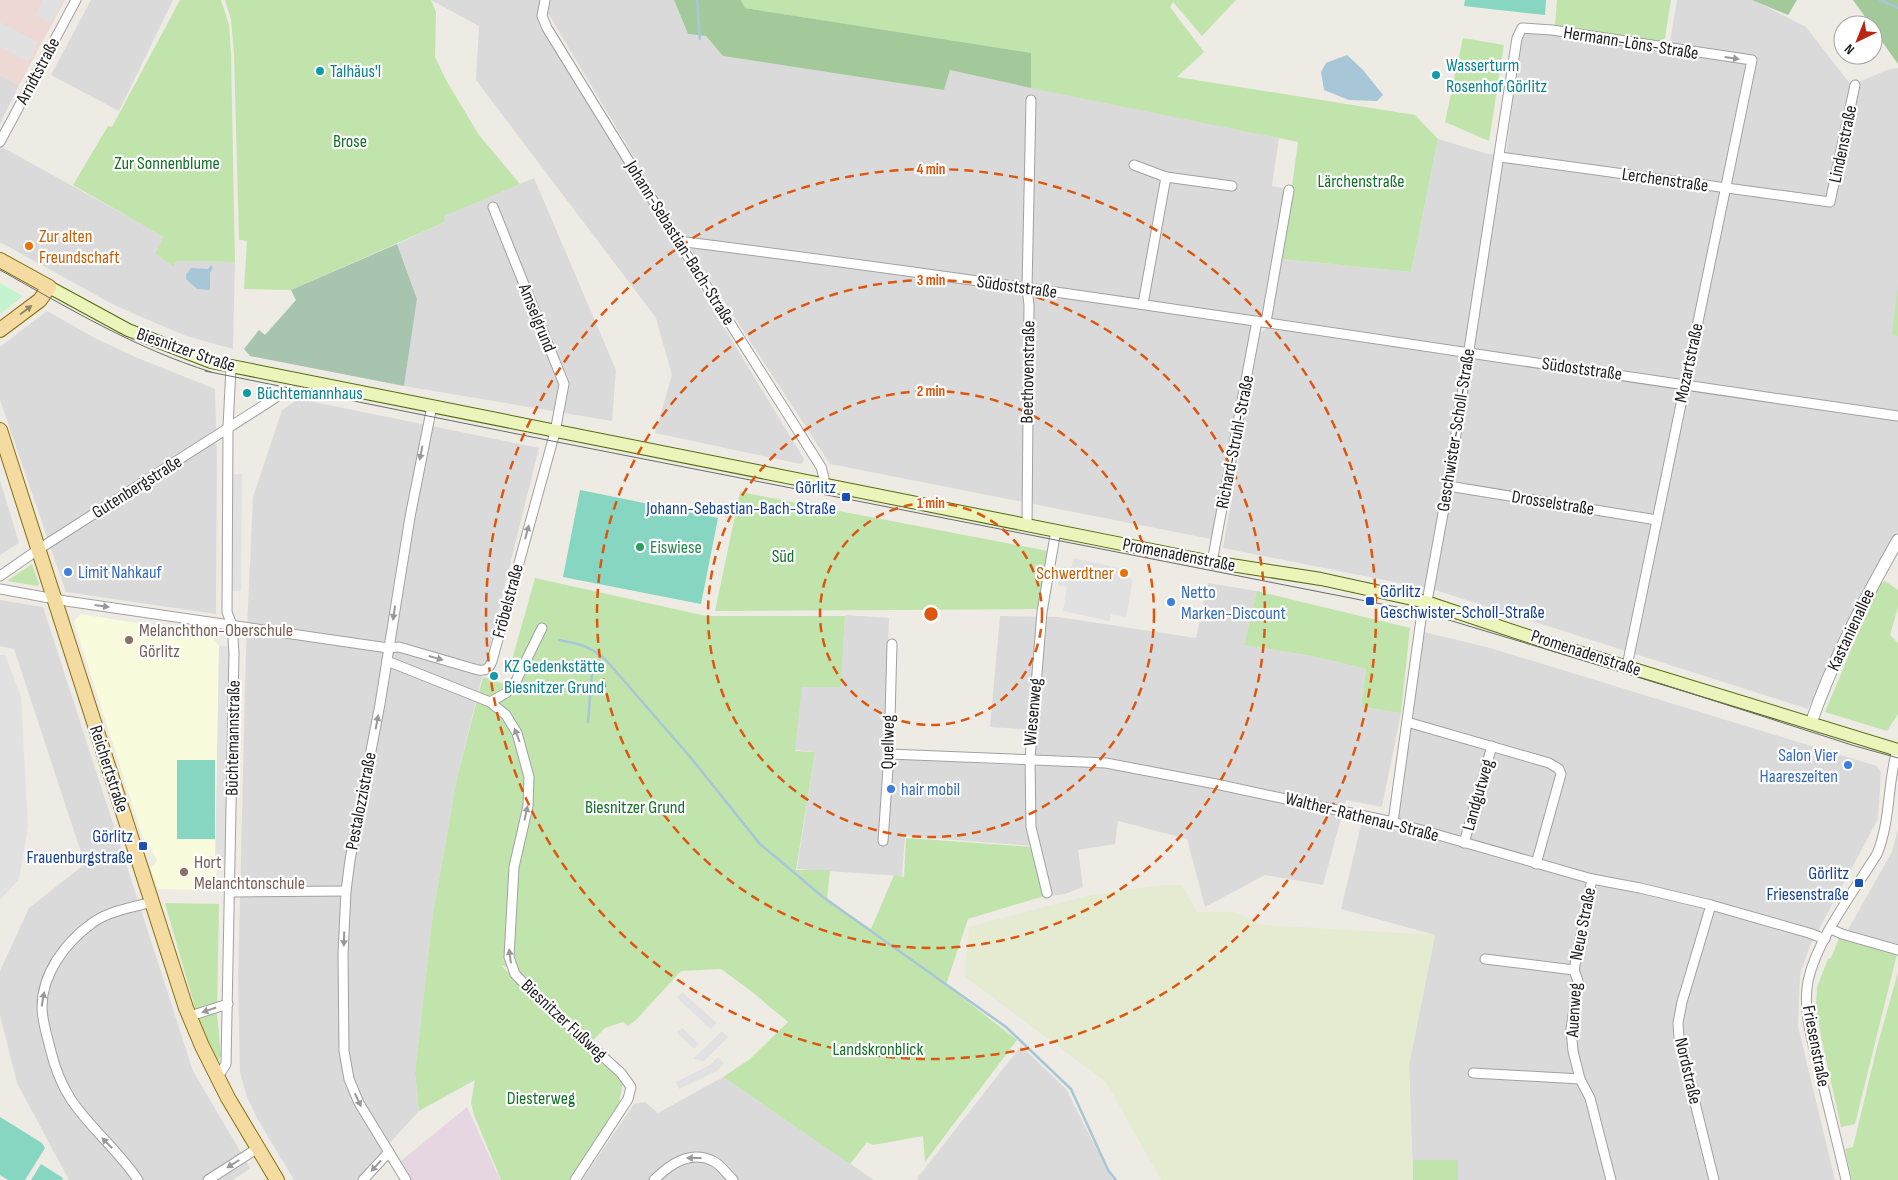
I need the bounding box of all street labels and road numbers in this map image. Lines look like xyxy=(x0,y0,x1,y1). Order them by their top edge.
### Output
street label: Hermann-Löns-Straße xyxy=(1562,22,1700,64)
street label: Arndtstraße xyxy=(11,34,64,109)
street label: Lindenstraße xyxy=(1825,103,1861,185)
street label: Johann-Sebastian-Bach-Straße xyxy=(620,156,739,329)
street label: Lerchenstraße xyxy=(1620,164,1710,196)
street label: Südoststraße xyxy=(976,271,1058,303)
street label: Amselgrund xyxy=(513,280,560,355)
street label: Beethovenstraße xyxy=(1017,320,1039,424)
street label: Mozartstraße xyxy=(1670,321,1708,405)
street label: Biesnitzer Straße xyxy=(134,323,238,377)
street label: Geschwister-Scholl-Straße xyxy=(1433,347,1479,513)
street label: Südoststraße xyxy=(1541,353,1623,385)
street label: Richard-Struhl-Straße xyxy=(1212,373,1258,511)
street label: Gutenbergstraße xyxy=(88,451,186,523)
street label: Drosselstraße xyxy=(1510,486,1596,520)
street label: Promenadenstraße xyxy=(1121,534,1237,576)
street label: Fröbelstraße xyxy=(488,562,528,640)
street label: Kastanienallee xyxy=(1823,586,1879,674)
street label: Promenadenstraße xyxy=(1528,625,1644,681)
street label: Wiesenweg xyxy=(1020,677,1046,747)
street label: Büchtemannstraße xyxy=(221,680,245,796)
street label: Quellweg xyxy=(877,714,899,770)
street label: Reichertstraße xyxy=(85,723,133,815)
street label: Pestalozzistraße xyxy=(341,750,381,852)
street label: Landgutweg xyxy=(1458,757,1498,833)
street label: Walther-Rathenau-Straße xyxy=(1283,788,1441,846)
street label: Neue Straße xyxy=(1566,886,1600,962)
street label: Biesnitzer Fußweg xyxy=(517,975,611,1065)
street label: Auenweg xyxy=(1562,982,1586,1039)
street label: Friesenstraße xyxy=(1798,1003,1834,1089)
street label: Nordstraße xyxy=(1670,1036,1706,1106)

